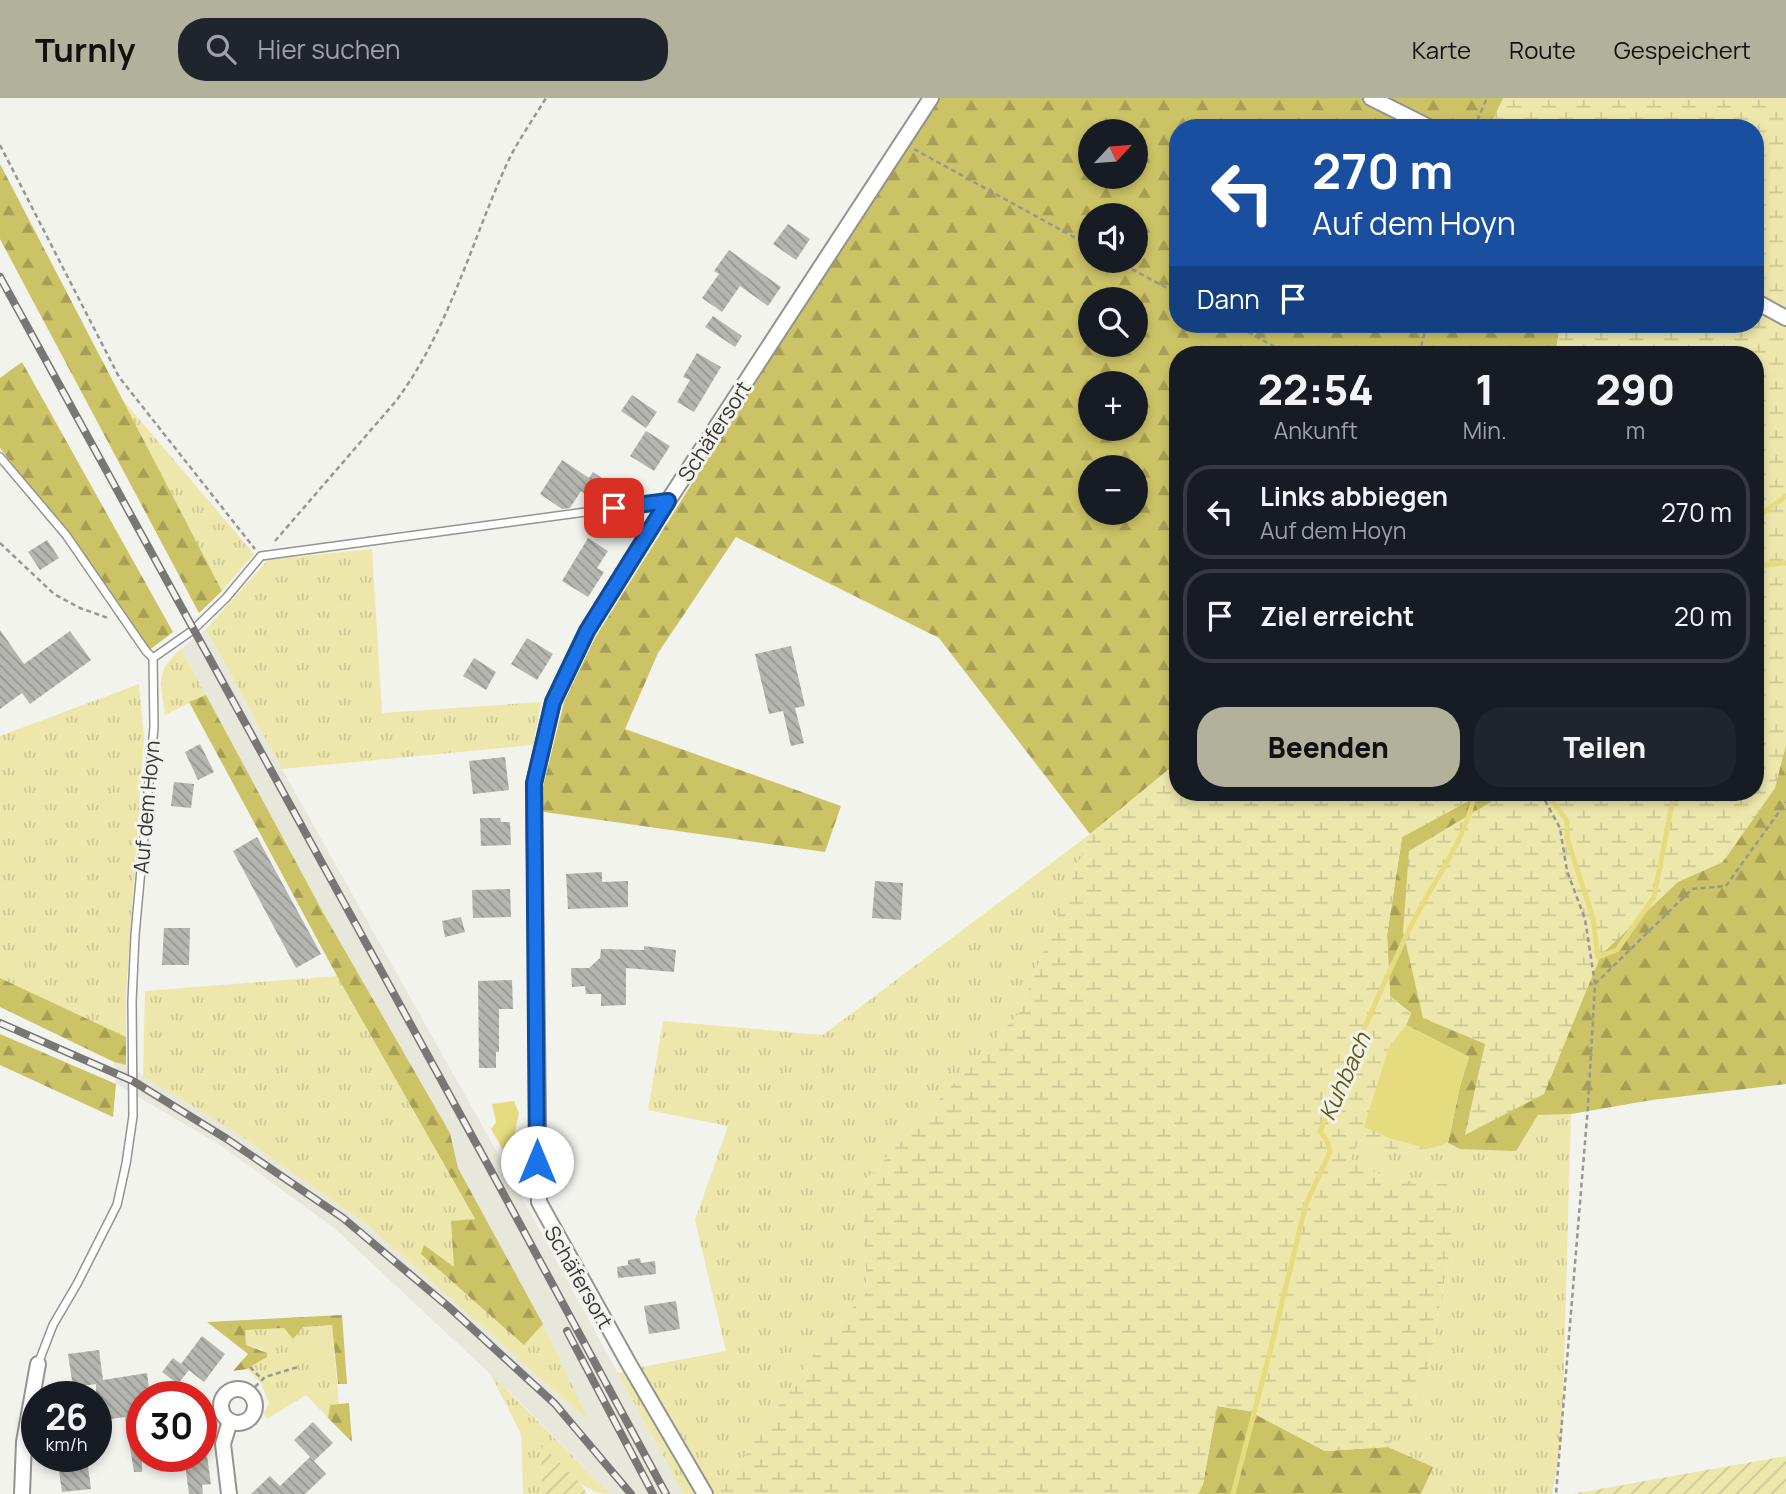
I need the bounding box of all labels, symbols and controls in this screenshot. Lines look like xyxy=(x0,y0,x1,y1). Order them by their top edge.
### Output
search box xyxy=(178,18,668,81)
text: Turnly xyxy=(35,27,136,72)
icon: search xyxy=(202,30,240,68)
text: Hier suchen xyxy=(258,31,400,67)
text: Karte xyxy=(1412,33,1471,66)
text: Route xyxy=(1509,33,1576,66)
text: Gespeichert xyxy=(1614,33,1751,66)
north arrow xyxy=(1078,119,1148,189)
map controls xyxy=(1078,119,1148,525)
text: 270 m xyxy=(1312,137,1453,204)
icon: left xyxy=(1197,147,1288,238)
text: Auf dem Hoyn xyxy=(1312,201,1516,245)
button: sound xyxy=(1078,203,1148,273)
icon: arrive xyxy=(1274,280,1312,318)
text: Dann xyxy=(1197,281,1260,317)
button: search xyxy=(1078,287,1148,357)
text: 22:54 xyxy=(1258,360,1374,418)
text: 1 xyxy=(1475,360,1494,418)
text: 290 xyxy=(1595,360,1675,418)
button: + xyxy=(1078,371,1148,441)
street label: Schäfersort xyxy=(671,375,757,487)
text: Ankunft xyxy=(1274,414,1358,446)
text: Min. xyxy=(1463,414,1507,446)
text: m xyxy=(1626,414,1645,446)
button: − xyxy=(1078,455,1148,525)
pin xyxy=(584,478,644,538)
text: Links abbiegen xyxy=(1260,478,1448,514)
icon: arrive xyxy=(595,489,633,527)
icon: left xyxy=(1201,493,1239,531)
text: 270 m xyxy=(1661,494,1732,530)
text: Auf dem Hoyn xyxy=(1260,514,1407,546)
icon: arrive xyxy=(1201,597,1239,635)
text: Ziel erreicht xyxy=(1260,598,1414,634)
text: 20 m xyxy=(1674,598,1732,634)
button: Beenden xyxy=(1197,707,1460,787)
button: Teilen xyxy=(1474,707,1736,787)
street label: Auf dem Hoyn xyxy=(126,739,166,875)
water label: Kuhbach xyxy=(1310,1026,1378,1125)
position arrow xyxy=(500,1125,574,1199)
street label: Schäfersort xyxy=(538,1220,620,1334)
speed limit sign: 30 xyxy=(126,1381,217,1472)
text: 26 xyxy=(45,1393,88,1441)
text: km/h xyxy=(46,1432,87,1456)

